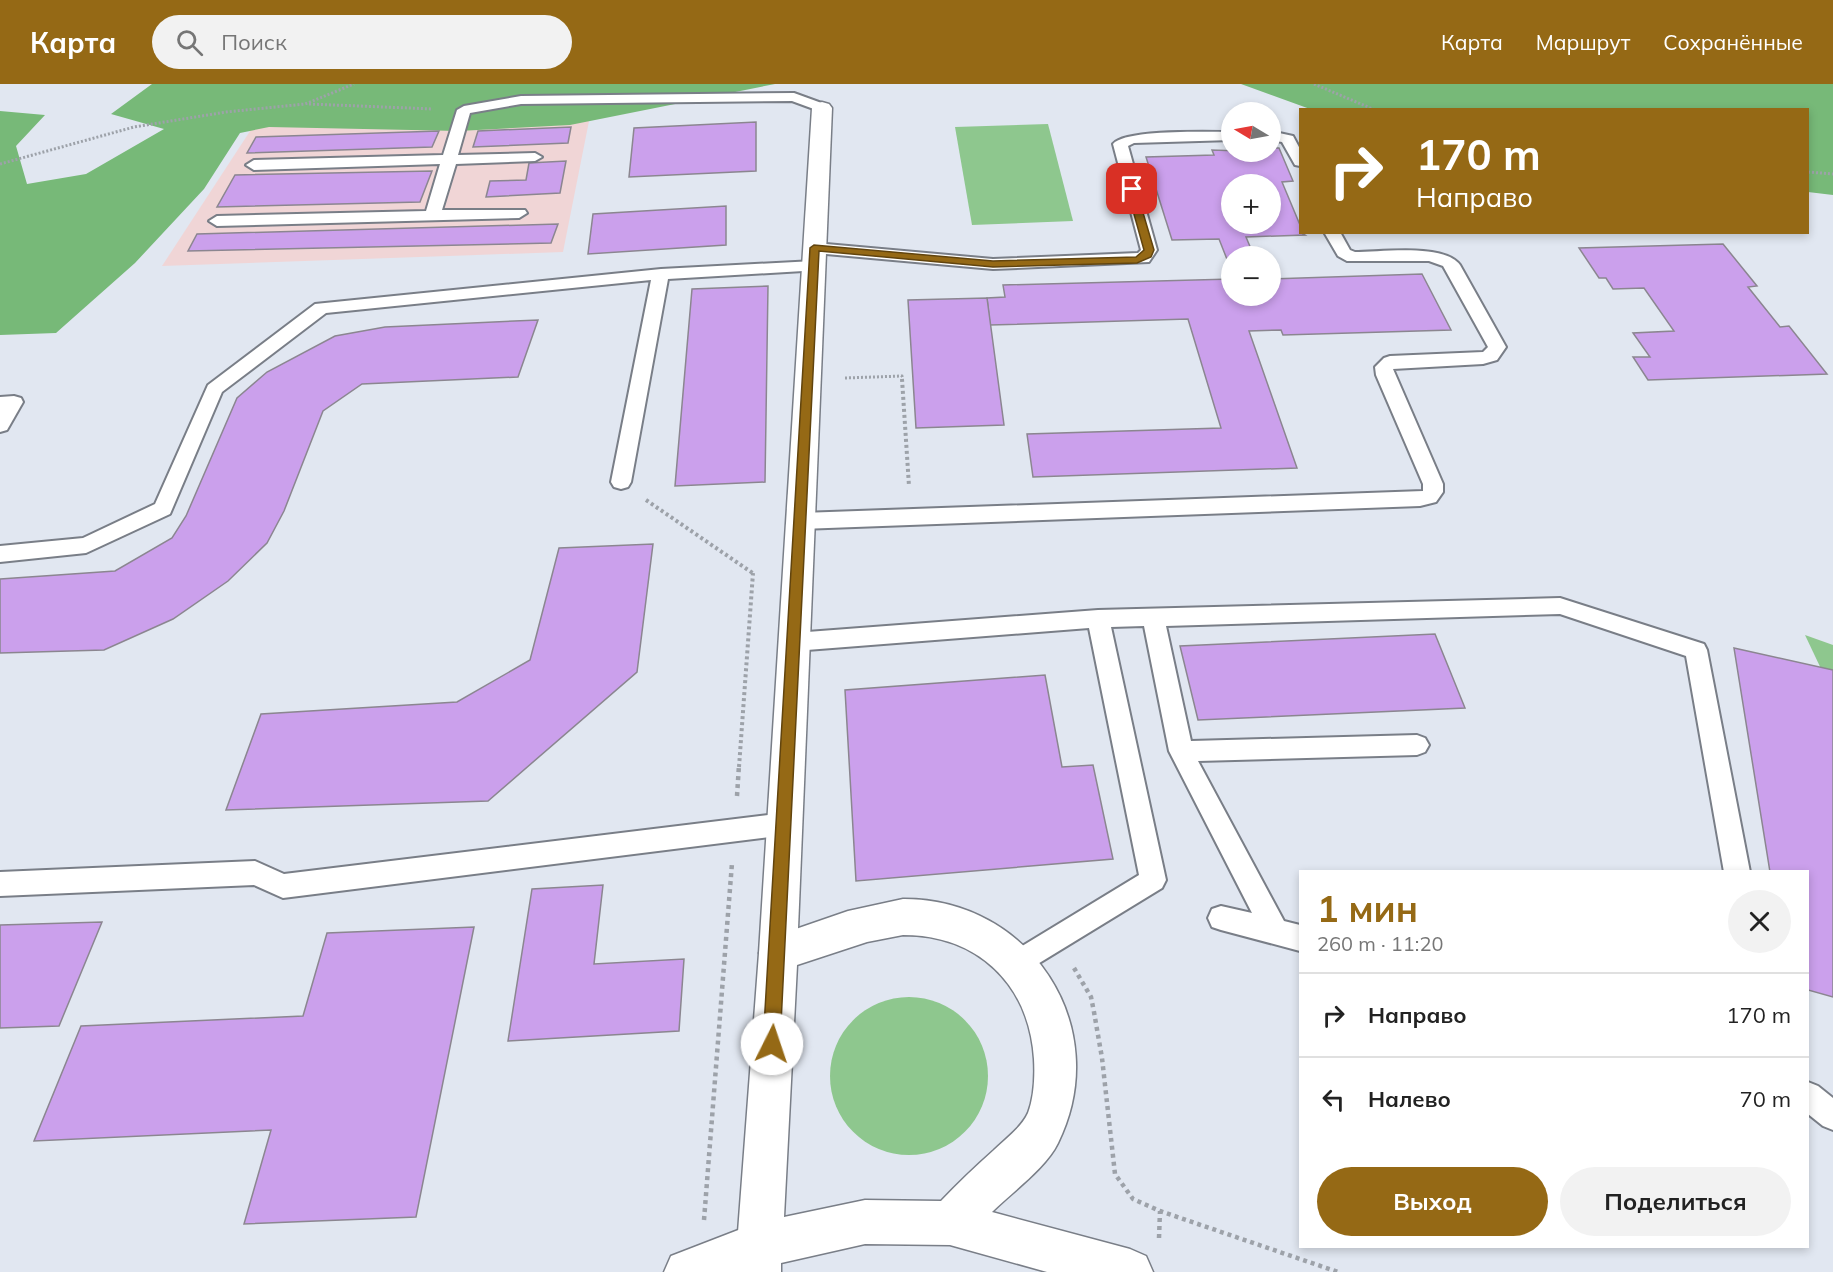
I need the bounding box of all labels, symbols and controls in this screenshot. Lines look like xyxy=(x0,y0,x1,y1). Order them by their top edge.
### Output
search box xyxy=(152,15,572,69)
text: Карта xyxy=(30,25,116,60)
icon: search xyxy=(173,26,206,59)
text: Поиск xyxy=(221,28,287,56)
text: Карта xyxy=(1441,29,1503,55)
text: Маршрут xyxy=(1536,29,1630,55)
text: Сохранённые xyxy=(1663,29,1803,55)
north arrow xyxy=(1221,102,1281,162)
map controls xyxy=(1221,102,1281,306)
text: 170 m xyxy=(1416,128,1541,181)
icon: right xyxy=(1317,132,1395,210)
pin xyxy=(1106,163,1157,214)
icon: arrive xyxy=(1115,172,1148,205)
button: + xyxy=(1221,174,1281,234)
text: Направо xyxy=(1416,180,1533,214)
button: − xyxy=(1221,246,1281,306)
text: 1 мин xyxy=(1317,886,1418,931)
button: close xyxy=(1728,890,1791,953)
text: 260 m · 11:20 xyxy=(1317,931,1443,956)
icon: right xyxy=(1317,999,1350,1032)
text: Направо xyxy=(1368,1001,1466,1029)
text: 170 m xyxy=(1726,1001,1791,1029)
position arrow xyxy=(740,1012,804,1076)
icon: left xyxy=(1317,1083,1350,1116)
text: Налево xyxy=(1368,1085,1451,1113)
text: 70 m xyxy=(1740,1085,1791,1113)
button: Выход xyxy=(1317,1167,1548,1236)
button: Поделиться xyxy=(1560,1167,1791,1236)

